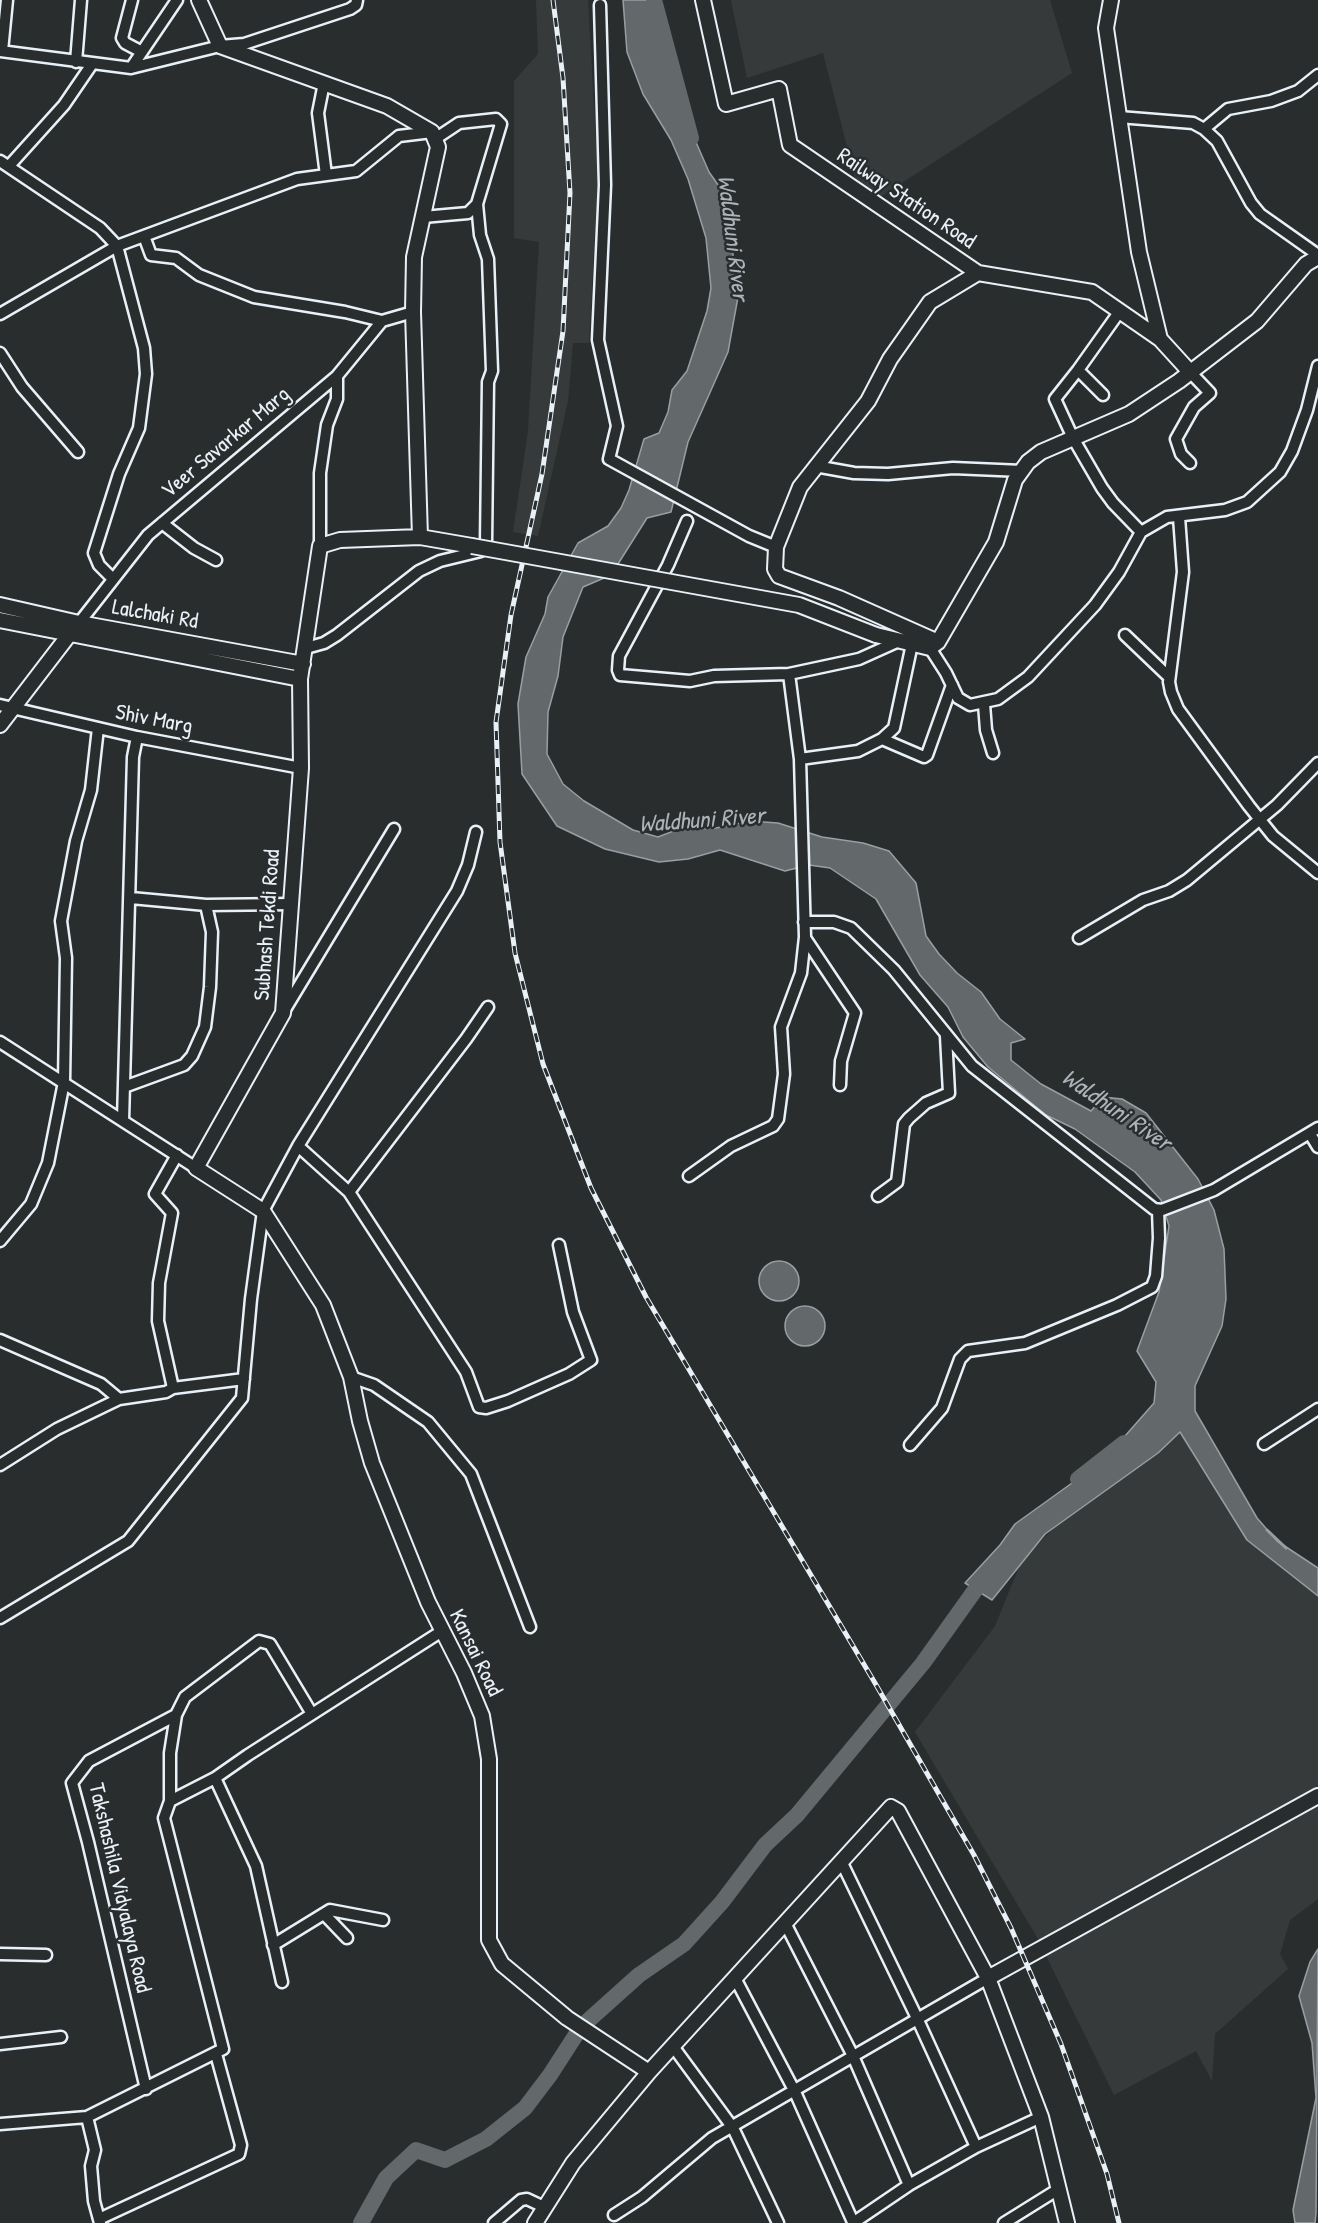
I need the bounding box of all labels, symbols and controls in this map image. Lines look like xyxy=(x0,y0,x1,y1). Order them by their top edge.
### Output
street label: Railway Station Road xyxy=(832,143,980,255)
water label: Waldhuni River xyxy=(710,174,754,302)
street label: Veer Savarkar Marg xyxy=(157,382,295,504)
street label: Lalchaki Rd xyxy=(110,594,200,636)
street label: Shiv Marg xyxy=(113,700,195,740)
water label: Waldhuni River xyxy=(638,802,766,840)
street label: Subhash Tekdi Road xyxy=(250,849,286,1001)
water label: Waldhuni River xyxy=(1056,1064,1176,1158)
street label: Kansai Road xyxy=(443,1605,507,1701)
street label: Takshashila Vidyalaya Road xyxy=(82,1781,156,1995)

